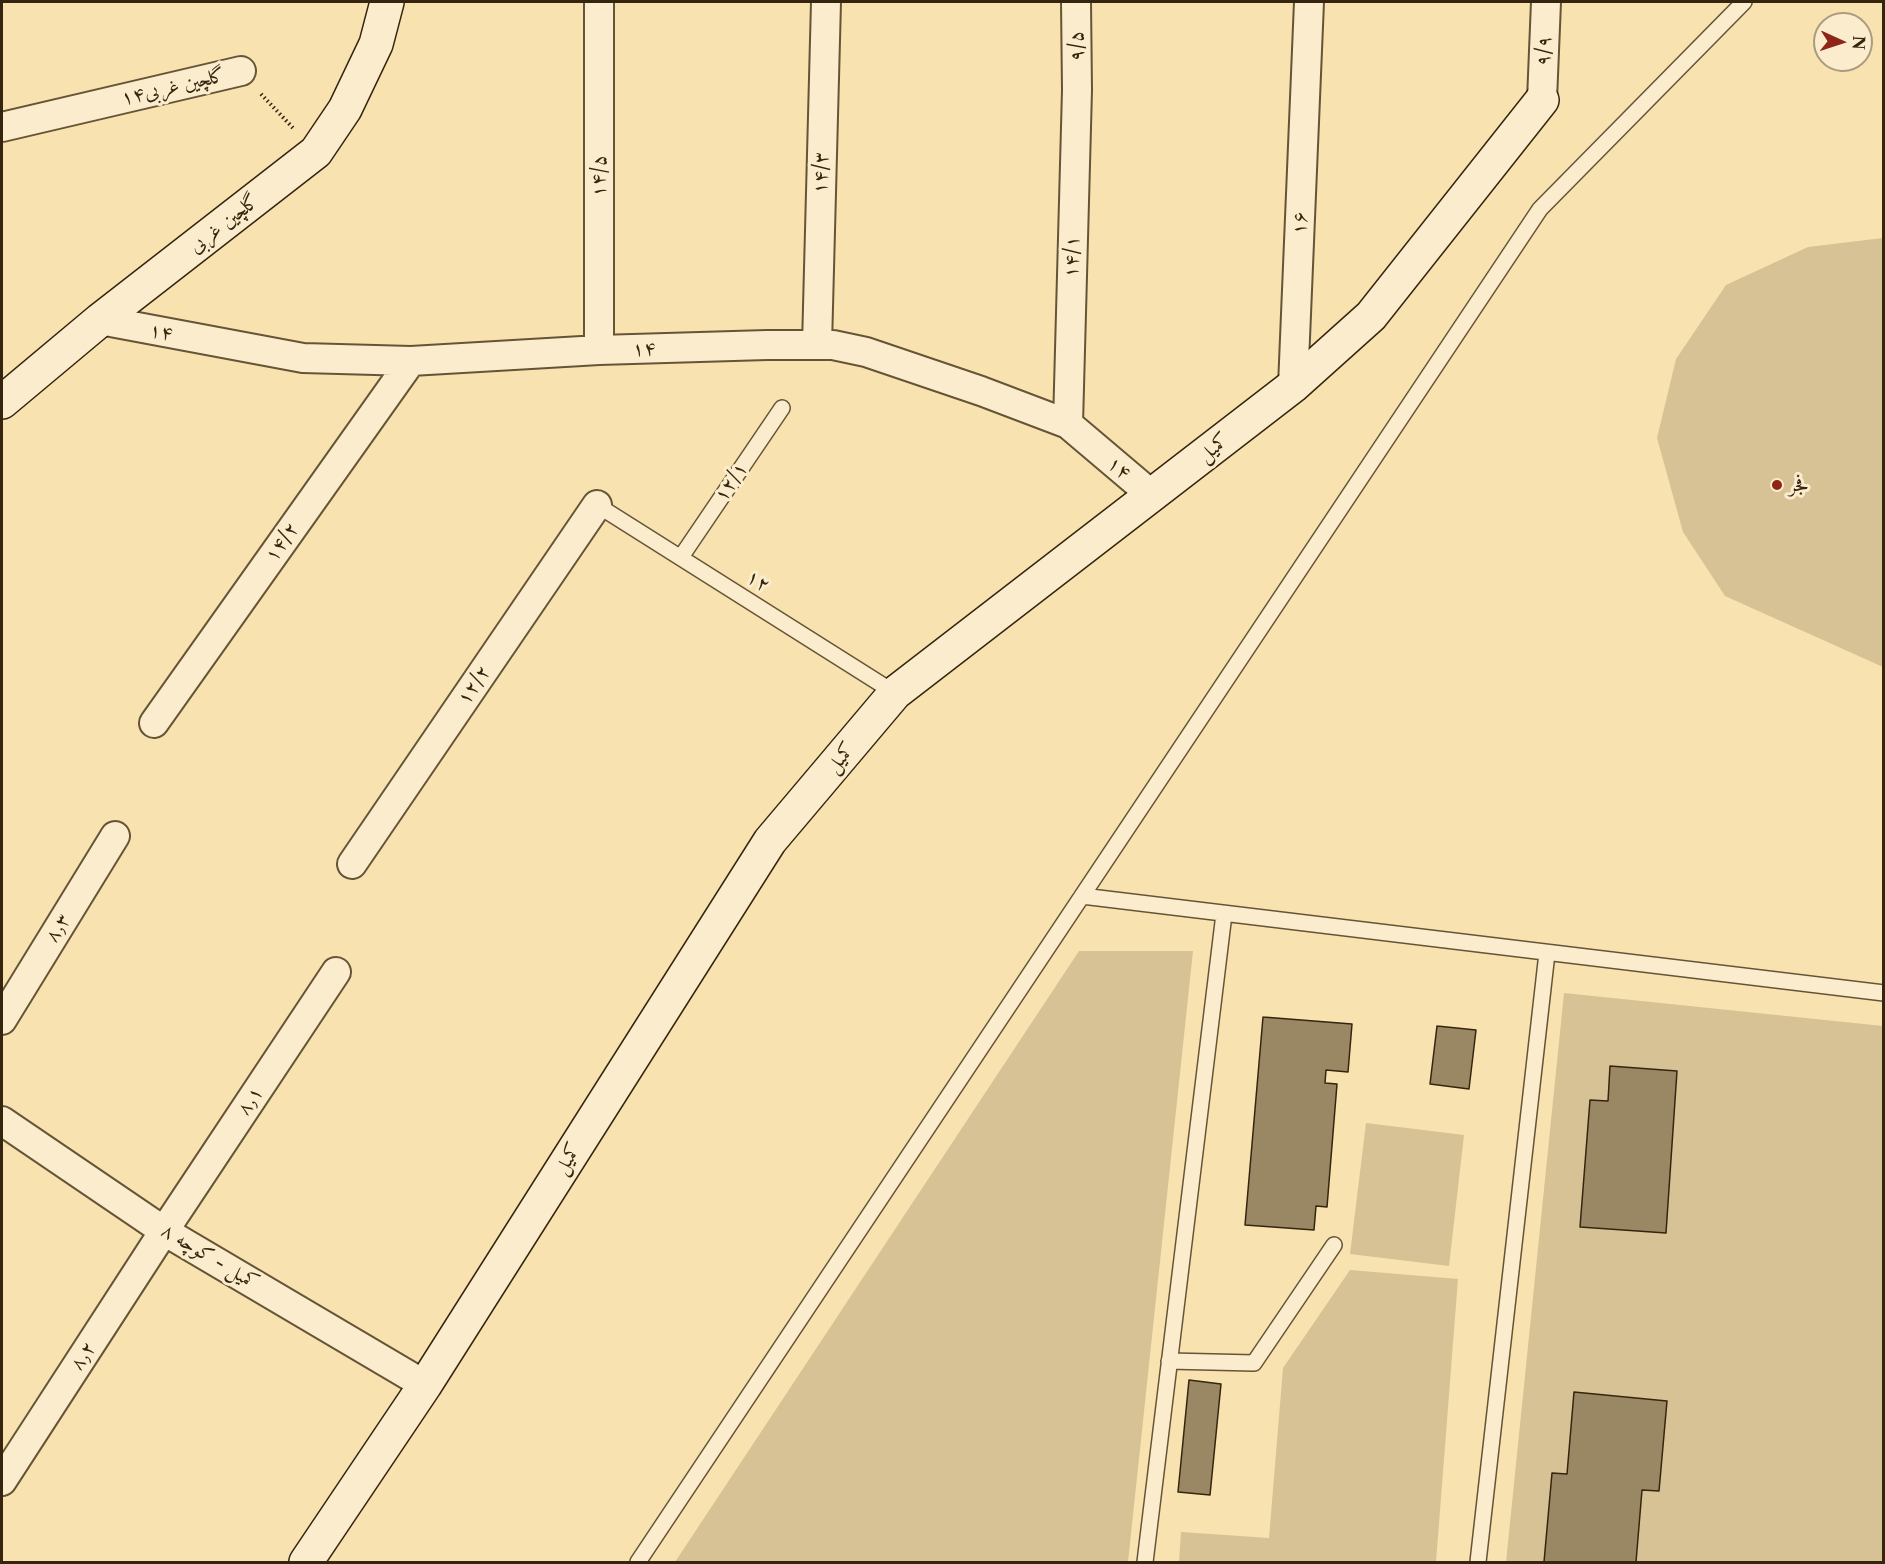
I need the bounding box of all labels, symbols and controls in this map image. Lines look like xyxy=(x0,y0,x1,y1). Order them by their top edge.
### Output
north arrow xyxy=(1813,12,1873,72)
street label: ۹/۵ xyxy=(1065,30,1089,62)
street label: ۹/۹ xyxy=(1531,35,1557,67)
text: N xyxy=(1849,35,1869,50)
street label: گلچین غربی۱۴ xyxy=(119,63,227,111)
street label: ۱۴/۳ xyxy=(808,151,834,195)
street label: ۱۴/۵ xyxy=(587,155,611,197)
street label: گلچین غربی xyxy=(184,189,264,259)
street label: ۱۶ xyxy=(1288,211,1312,235)
street label: ۱۴/۱ xyxy=(1059,235,1085,279)
street label: ۱۴ xyxy=(147,318,175,346)
street label: ۱۴ xyxy=(632,337,656,361)
street label: کمیل xyxy=(1194,428,1234,468)
street label: ۱۴ xyxy=(1102,451,1136,485)
street label: ۱۲/۱ xyxy=(709,458,753,506)
place label: فجر xyxy=(1789,473,1809,497)
marker: فجر xyxy=(1770,478,1784,492)
street label: ۱۴/۲ xyxy=(260,518,304,566)
street label: ۱۲ xyxy=(742,565,774,597)
street label: ۱۲/۲ xyxy=(452,661,496,709)
street label: کمیل xyxy=(821,738,861,778)
street label: ۸٫۳ xyxy=(40,909,76,947)
street label: ۸٫۱ xyxy=(232,1082,268,1120)
street label: کمیل xyxy=(549,1139,587,1179)
street label: کمیل - کوچه ۸ xyxy=(157,1219,263,1295)
street label: ۸٫۲ xyxy=(65,1337,101,1375)

